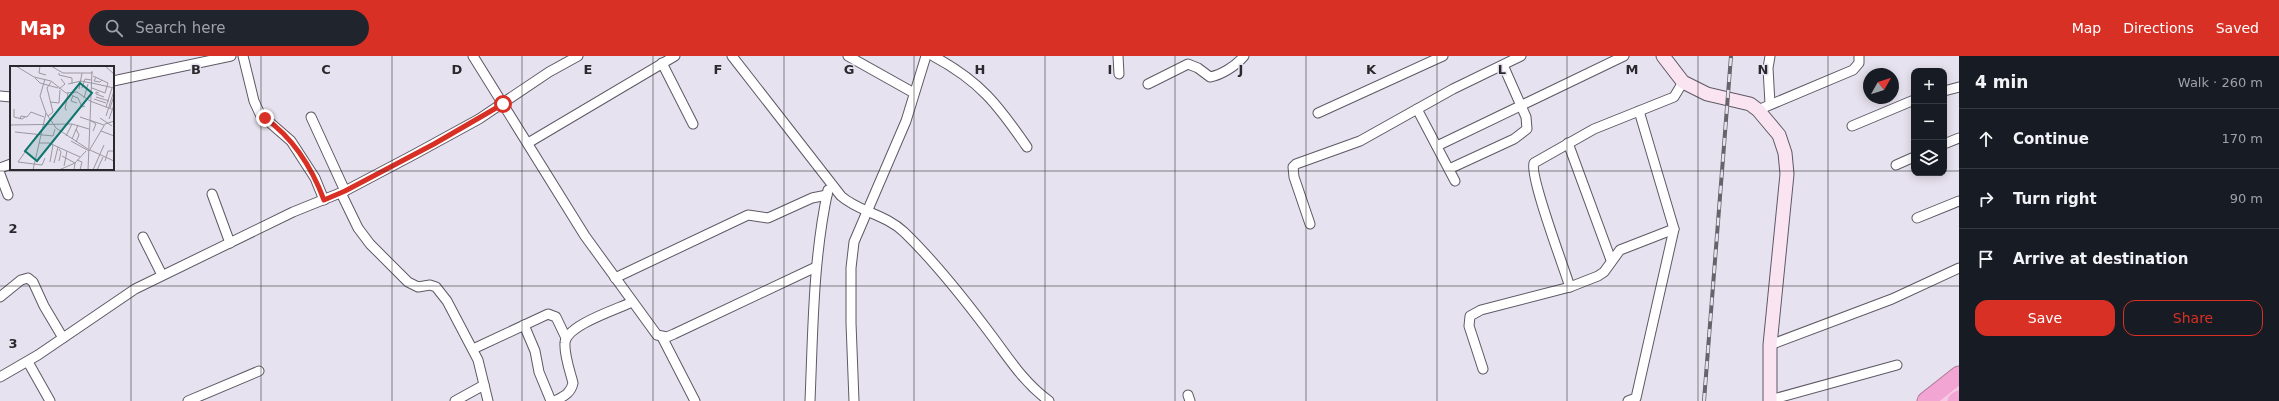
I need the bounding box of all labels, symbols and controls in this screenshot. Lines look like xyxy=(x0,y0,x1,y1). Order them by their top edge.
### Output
search box xyxy=(89,10,369,46)
text: Map xyxy=(20,17,65,39)
icon: search xyxy=(103,17,125,39)
text: Search here xyxy=(135,19,225,37)
text: Map xyxy=(2072,20,2101,36)
text: Directions xyxy=(2123,20,2194,36)
text: Saved xyxy=(2216,20,2259,36)
text: B xyxy=(191,62,201,77)
text: C xyxy=(321,62,331,77)
text: D xyxy=(452,62,463,77)
text: E xyxy=(584,62,592,77)
text: F xyxy=(714,62,722,77)
text: G xyxy=(844,62,854,77)
text: H xyxy=(975,62,985,77)
text: I xyxy=(1108,62,1112,77)
text: J xyxy=(1238,62,1243,77)
text: K xyxy=(1366,62,1377,77)
text: L xyxy=(1498,62,1506,77)
text: M xyxy=(1626,62,1638,77)
text: N xyxy=(1758,62,1768,77)
inset map xyxy=(10,66,114,170)
north arrow xyxy=(1863,68,1899,104)
map controls xyxy=(1911,68,1947,176)
button: + xyxy=(1911,68,1947,104)
text: 4 min xyxy=(1975,72,2028,92)
text: Walk · 260 m xyxy=(2178,75,2263,90)
route start xyxy=(494,95,512,113)
button: − xyxy=(1911,104,1947,140)
route end xyxy=(256,109,274,127)
icon: ahead xyxy=(1975,128,1997,150)
text: Continue xyxy=(2013,130,2089,148)
text: 170 m xyxy=(2221,131,2263,146)
button: layers xyxy=(1911,140,1947,176)
icon: right xyxy=(1975,188,1997,210)
text: Turn right xyxy=(2013,190,2097,208)
text: 90 m xyxy=(2230,191,2263,206)
text: 2 xyxy=(8,221,18,236)
icon: arrive xyxy=(1975,248,1997,270)
text: Arrive at destination xyxy=(2013,250,2188,268)
button: Save xyxy=(1975,300,2115,336)
button: Share xyxy=(2123,300,2263,336)
text: 3 xyxy=(8,336,18,351)

